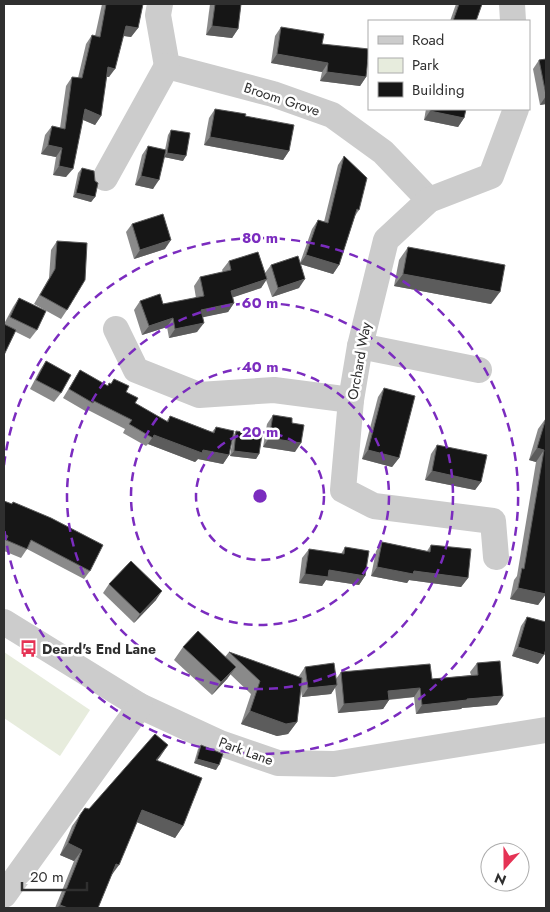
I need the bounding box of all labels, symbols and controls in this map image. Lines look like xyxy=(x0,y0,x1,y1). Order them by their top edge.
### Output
legend xyxy=(368,20,530,110)
text: Road xyxy=(412,29,444,51)
text: Park xyxy=(412,54,439,76)
street label: Broom Grove xyxy=(241,77,323,121)
text: Building xyxy=(412,79,464,101)
text: 80 m xyxy=(242,227,278,249)
text: 60 m xyxy=(242,292,278,314)
street label: Orchard Way xyxy=(342,320,376,401)
text: 40 m xyxy=(241,356,279,378)
text: 20 m xyxy=(242,421,278,443)
centre of rings xyxy=(251,487,269,505)
bus stop icon: Deard's End Lane xyxy=(18,639,38,659)
place label: Deard's End Lane xyxy=(42,639,156,659)
street label: Park Lane xyxy=(216,732,276,770)
north arrow xyxy=(480,842,530,892)
scale bar xyxy=(22,860,88,892)
text: 20 m xyxy=(30,866,64,888)
text: N xyxy=(492,868,509,890)

